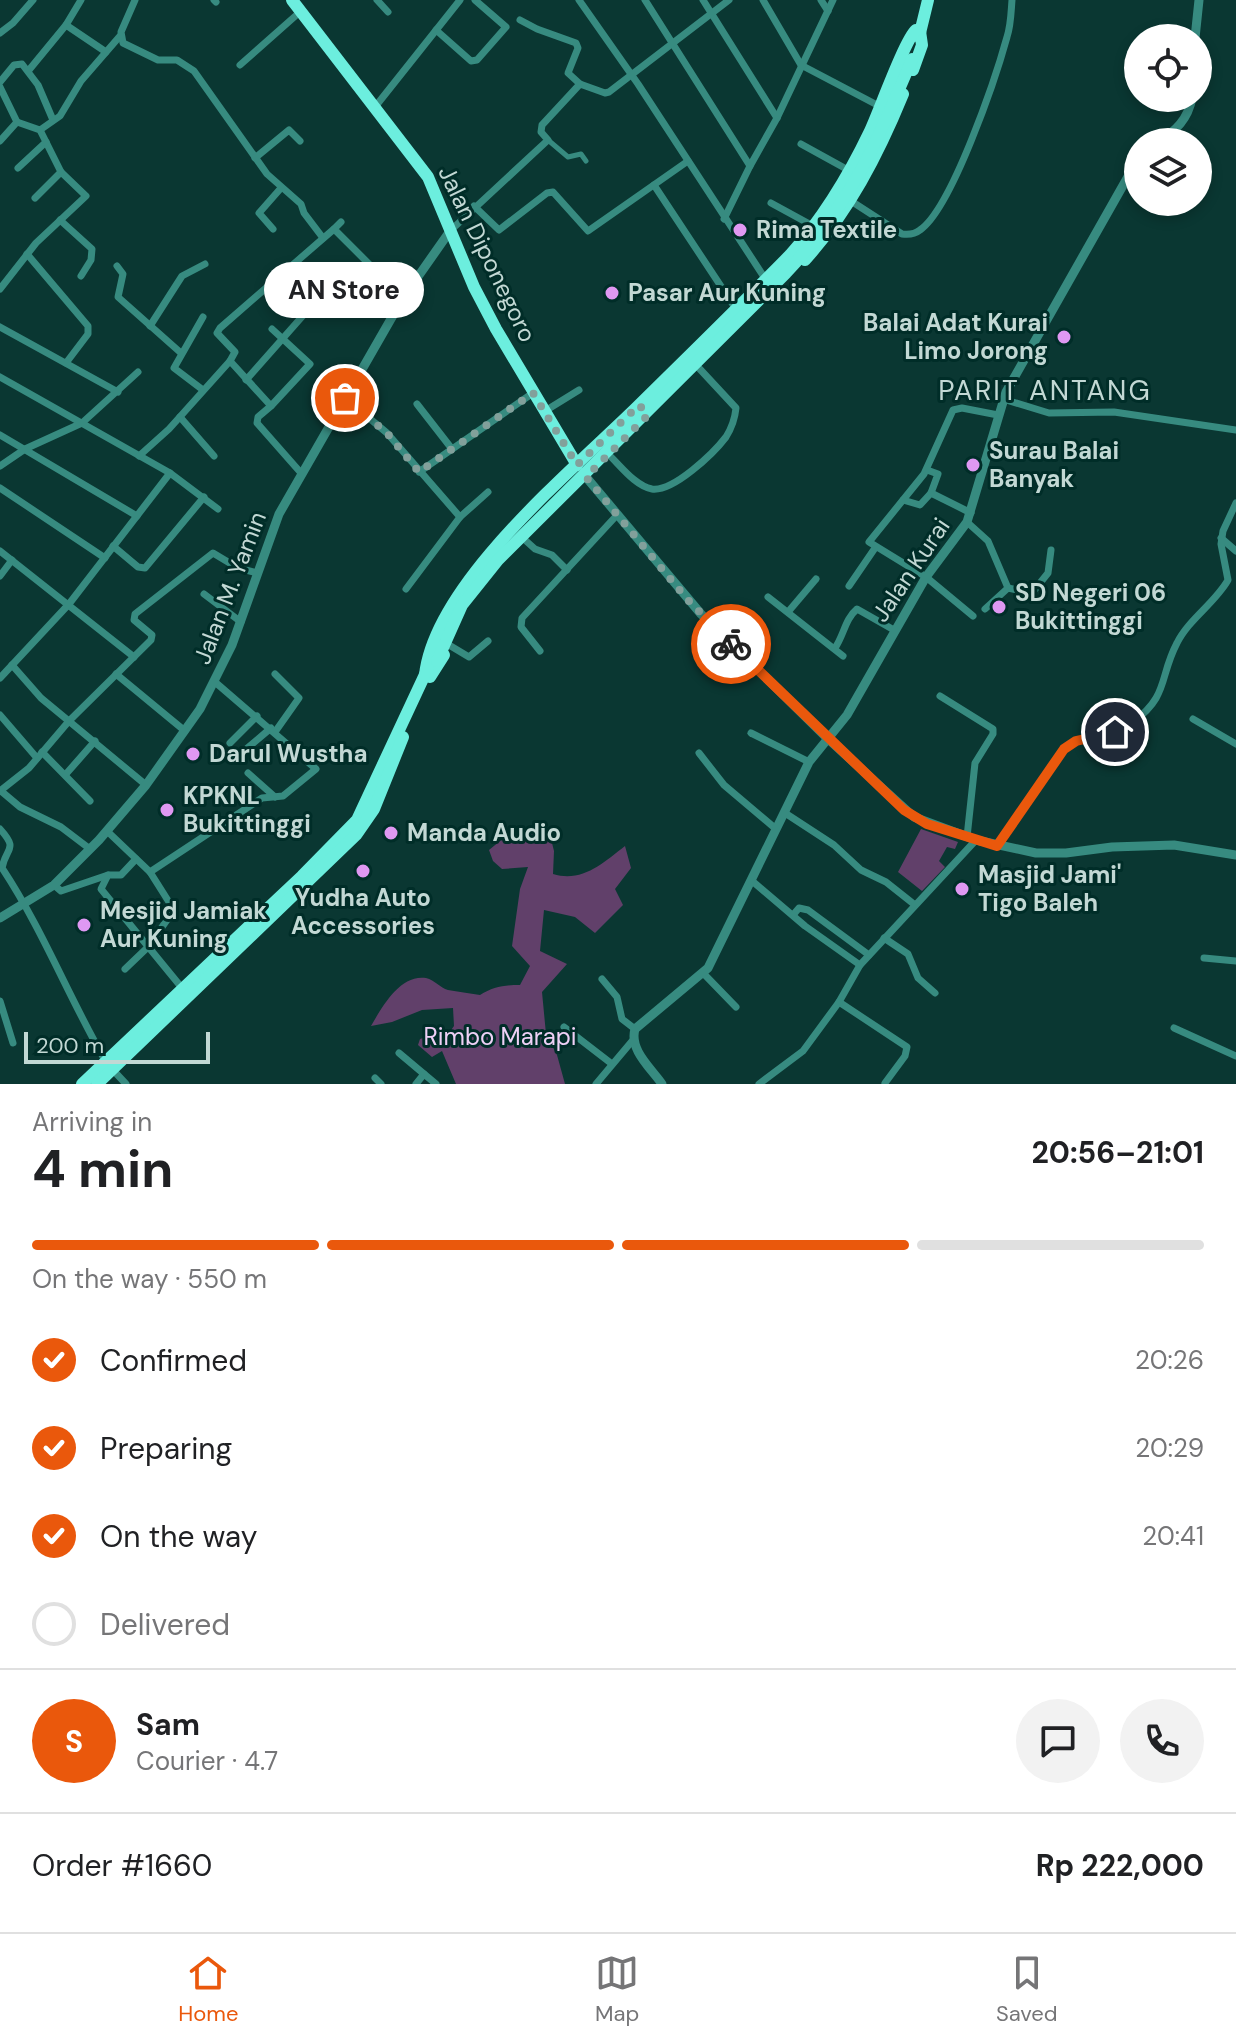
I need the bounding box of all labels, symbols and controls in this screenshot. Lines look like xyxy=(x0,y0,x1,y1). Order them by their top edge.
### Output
map controls xyxy=(1124,24,1212,216)
button: locate xyxy=(1124,24,1212,112)
button: layers xyxy=(1124,128,1212,216)
street label: Jalan Diponegoro xyxy=(431,161,544,347)
place label: Rima Textile xyxy=(756,214,897,245)
marker: Rima Textile xyxy=(731,221,749,239)
callout: AN Store xyxy=(265,262,425,318)
text: AN Store xyxy=(288,273,400,307)
place label: Pasar Aur Kuning xyxy=(628,277,826,308)
marker: Pasar Aur Kuning xyxy=(603,284,621,302)
place label: Balai Adat Kurai Limo Jorong xyxy=(863,307,1048,366)
marker: Balai Adat Kurai Limo Jorong xyxy=(1055,328,1073,346)
pin xyxy=(311,364,379,432)
district label: PARIT ANTANG xyxy=(938,372,1152,409)
icon: bag xyxy=(323,376,367,420)
place label: Surau Balai Banyak xyxy=(989,435,1119,494)
marker: Surau Balai Banyak xyxy=(964,456,982,474)
street label: Jalan M. Yamin xyxy=(186,507,273,669)
street label: Jalan Kurai xyxy=(865,512,957,628)
place label: SD Negeri 06 Bukittinggi xyxy=(1015,577,1166,636)
marker: SD Negeri 06 Bukittinggi xyxy=(990,598,1008,616)
courier xyxy=(691,604,771,684)
icon: bike xyxy=(709,622,753,666)
pin xyxy=(1081,698,1149,766)
icon: home xyxy=(1093,710,1137,754)
place label: Darul Wustha xyxy=(209,738,367,769)
marker: Darul Wustha xyxy=(184,745,202,763)
place label: KPKNL Bukittinggi xyxy=(183,780,311,839)
marker: KPKNL Bukittinggi xyxy=(158,801,176,819)
place label: Manda Audio xyxy=(407,817,561,848)
marker: Manda Audio xyxy=(382,824,400,842)
place label: Masjid Jami' Tigo Baleh xyxy=(978,859,1122,918)
marker: Yudha Auto Accessories xyxy=(354,862,372,880)
marker: Masjid Jami' Tigo Baleh xyxy=(953,880,971,898)
place label: Yudha Auto Accessories xyxy=(291,882,435,941)
place label: Mesjid Jamiak Aur Kuning xyxy=(100,895,267,954)
marker: Mesjid Jamiak Aur Kuning xyxy=(75,916,93,934)
park label: Rimbo Marapi xyxy=(424,1021,577,1052)
scale bar xyxy=(24,1028,210,1064)
text: 200 m xyxy=(36,1031,104,1060)
text: Arriving in xyxy=(32,1105,152,1139)
text: 20:56–21:01 xyxy=(1032,1133,1204,1172)
text: 4 min xyxy=(32,1135,173,1203)
text: On the way · 550 m xyxy=(32,1262,267,1296)
icon: check xyxy=(32,1338,76,1382)
text: Confirmed xyxy=(100,1341,247,1380)
text: 20:26 xyxy=(1135,1343,1204,1377)
icon: check xyxy=(32,1426,76,1470)
text: Preparing xyxy=(100,1429,232,1468)
text: 20:29 xyxy=(1135,1431,1204,1465)
icon: check xyxy=(32,1514,76,1558)
text: On the way xyxy=(100,1517,257,1556)
text: 20:41 xyxy=(1142,1519,1204,1553)
text: Delivered xyxy=(100,1605,230,1644)
button: chat xyxy=(1016,1699,1100,1783)
button: phone xyxy=(1120,1699,1204,1783)
text: Sam xyxy=(136,1705,200,1744)
text: S xyxy=(65,1722,83,1761)
text: Courier · 4.7 xyxy=(136,1744,278,1778)
text: Order #1660 xyxy=(32,1846,212,1885)
text: Rp 222,000 xyxy=(1036,1846,1204,1885)
tab: Home xyxy=(178,1951,238,2028)
tab: Map xyxy=(595,1951,639,2028)
tab: Saved xyxy=(996,1951,1058,2028)

